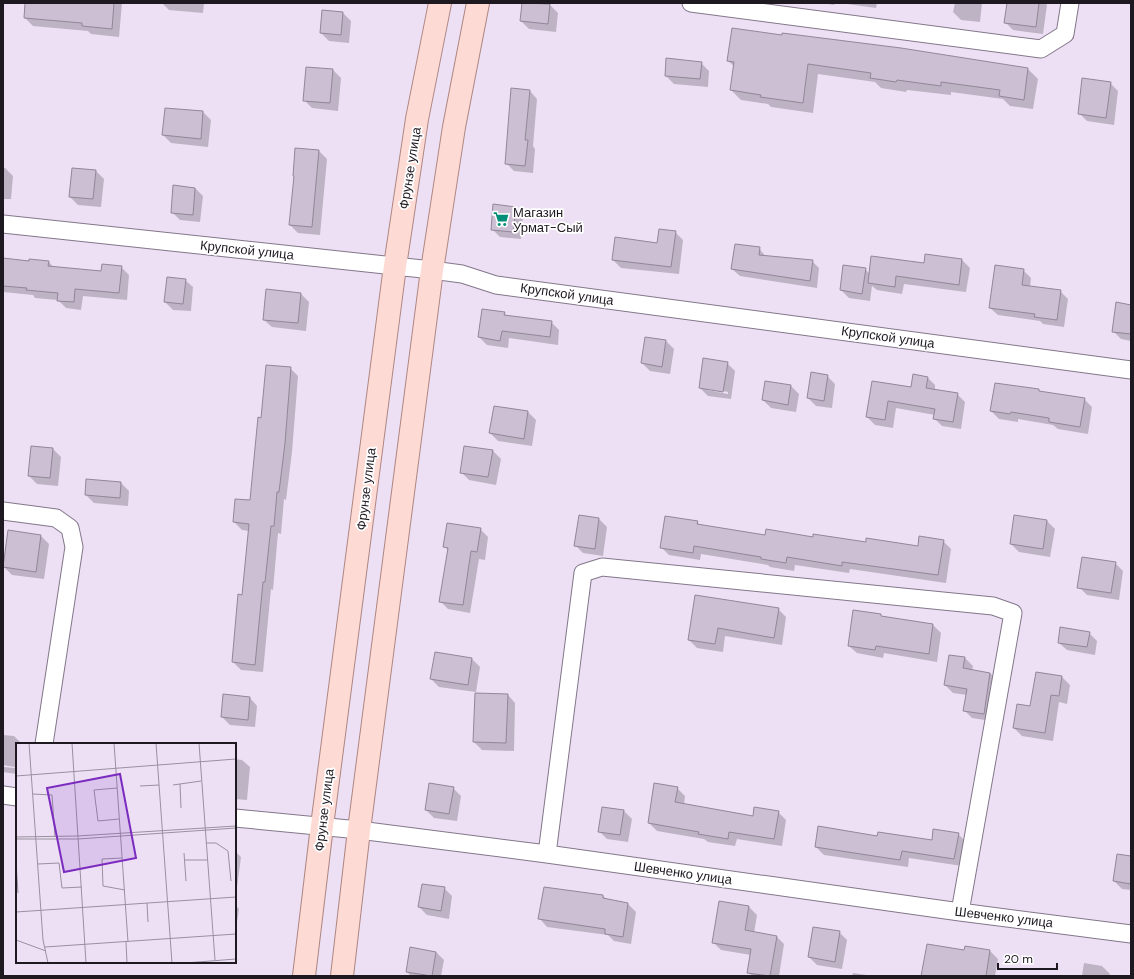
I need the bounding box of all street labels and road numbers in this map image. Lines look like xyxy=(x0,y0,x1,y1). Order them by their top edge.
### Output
street label: Фрунзе улица xyxy=(395,125,425,210)
street label: Крупской улица xyxy=(199,237,296,263)
street label: Крупской улица xyxy=(519,279,616,309)
street label: Крупской улица xyxy=(840,322,937,352)
street label: Фрунзе улица xyxy=(353,446,380,531)
street label: Фрунзе улица xyxy=(311,767,338,852)
street label: Шевченко улица xyxy=(633,858,734,888)
street label: Шевченко улица xyxy=(954,903,1055,932)

